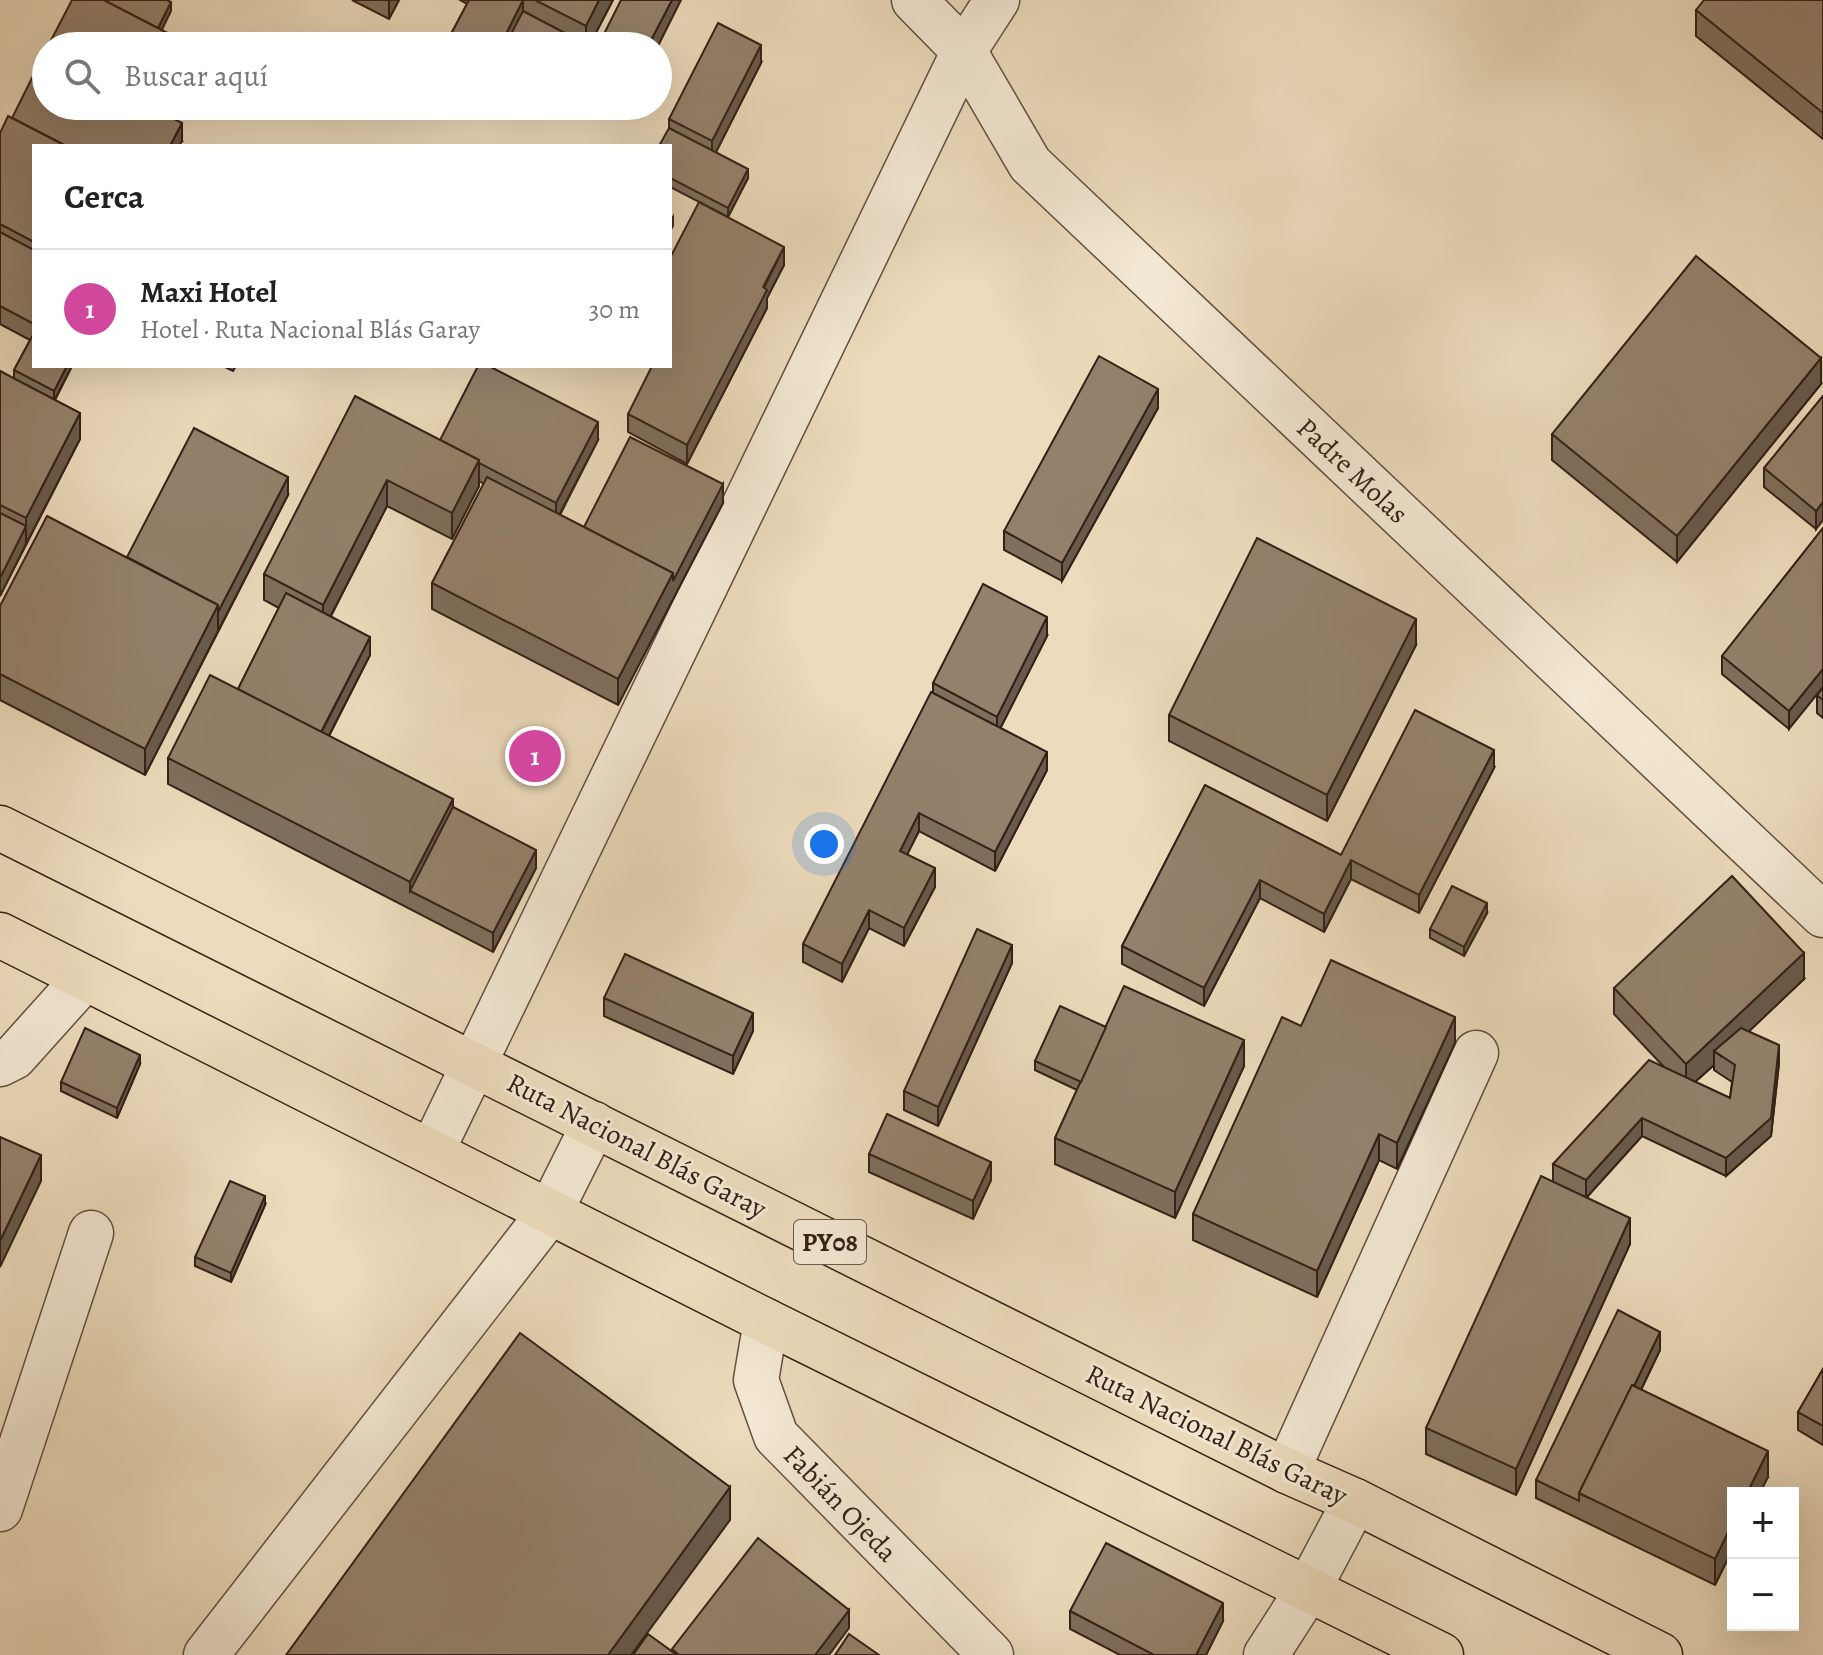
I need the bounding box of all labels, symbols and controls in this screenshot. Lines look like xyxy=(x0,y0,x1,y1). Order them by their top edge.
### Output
search box xyxy=(32,32,672,120)
icon: search xyxy=(60,54,104,98)
text: Buscar aquí xyxy=(124,56,268,96)
text: Cerca xyxy=(64,173,145,220)
text: Maxi Hotel xyxy=(140,272,277,312)
text: 1 xyxy=(85,292,95,327)
text: 30 m xyxy=(589,292,640,327)
text: Hotel · Ruta Nacional Blás Garay xyxy=(140,312,480,347)
street label: Padre Molas xyxy=(1288,409,1416,532)
pin: 1 xyxy=(509,726,561,786)
your location xyxy=(804,824,844,864)
street label: Ruta Nacional Blás Garay xyxy=(500,1064,773,1228)
road number: PY08 xyxy=(794,1220,866,1264)
street label: Ruta Nacional Blás Garay xyxy=(1079,1355,1354,1515)
street label: Fabián Ojeda xyxy=(775,1437,906,1571)
map controls xyxy=(1727,1487,1799,1631)
button: + xyxy=(1727,1487,1799,1559)
button: − xyxy=(1727,1559,1799,1631)

